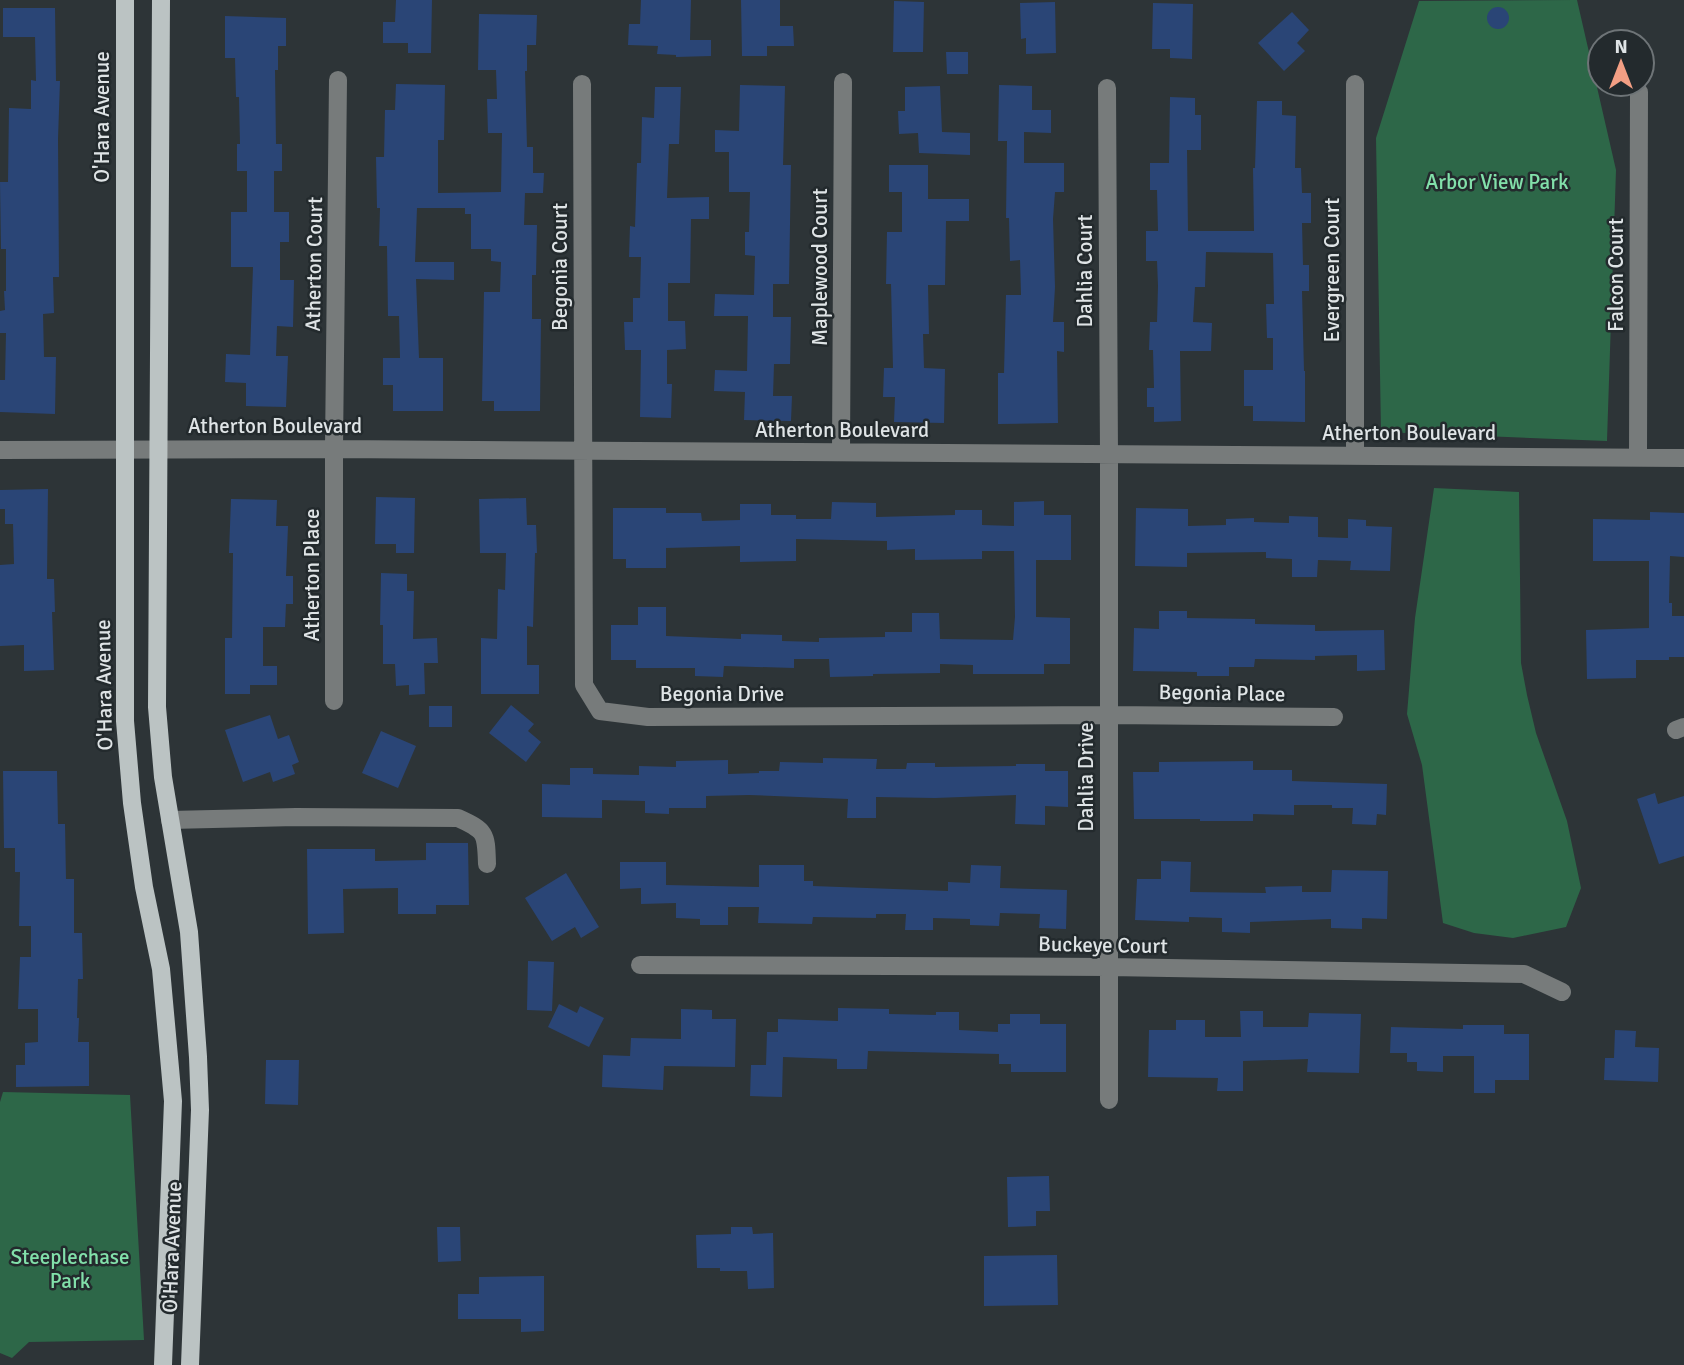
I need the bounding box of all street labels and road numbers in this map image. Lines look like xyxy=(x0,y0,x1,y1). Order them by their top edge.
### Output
street label: O'Hara Avenue xyxy=(89,51,115,183)
street label: Maplewood Court xyxy=(807,188,833,346)
street label: Atherton Court xyxy=(300,197,328,331)
street label: Evergreen Court xyxy=(1319,198,1345,342)
street label: Begonia Court xyxy=(547,203,573,331)
street label: Dahlia Court xyxy=(1072,215,1098,327)
street label: Falcon Court xyxy=(1603,218,1629,332)
street label: Atherton Boulevard xyxy=(188,413,362,439)
street label: Atherton Boulevard xyxy=(755,417,929,443)
street label: Atherton Boulevard xyxy=(1322,420,1496,446)
street label: Atherton Place xyxy=(299,508,325,642)
street label: O'Hara Avenue xyxy=(90,619,118,751)
street label: Begonia Place xyxy=(1158,679,1286,707)
street label: Begonia Drive xyxy=(660,681,784,707)
street label: Dahlia Drive xyxy=(1073,722,1099,832)
street label: Buckeye Court xyxy=(1038,931,1168,959)
street label: O'Hara Avenue xyxy=(157,1181,187,1313)

